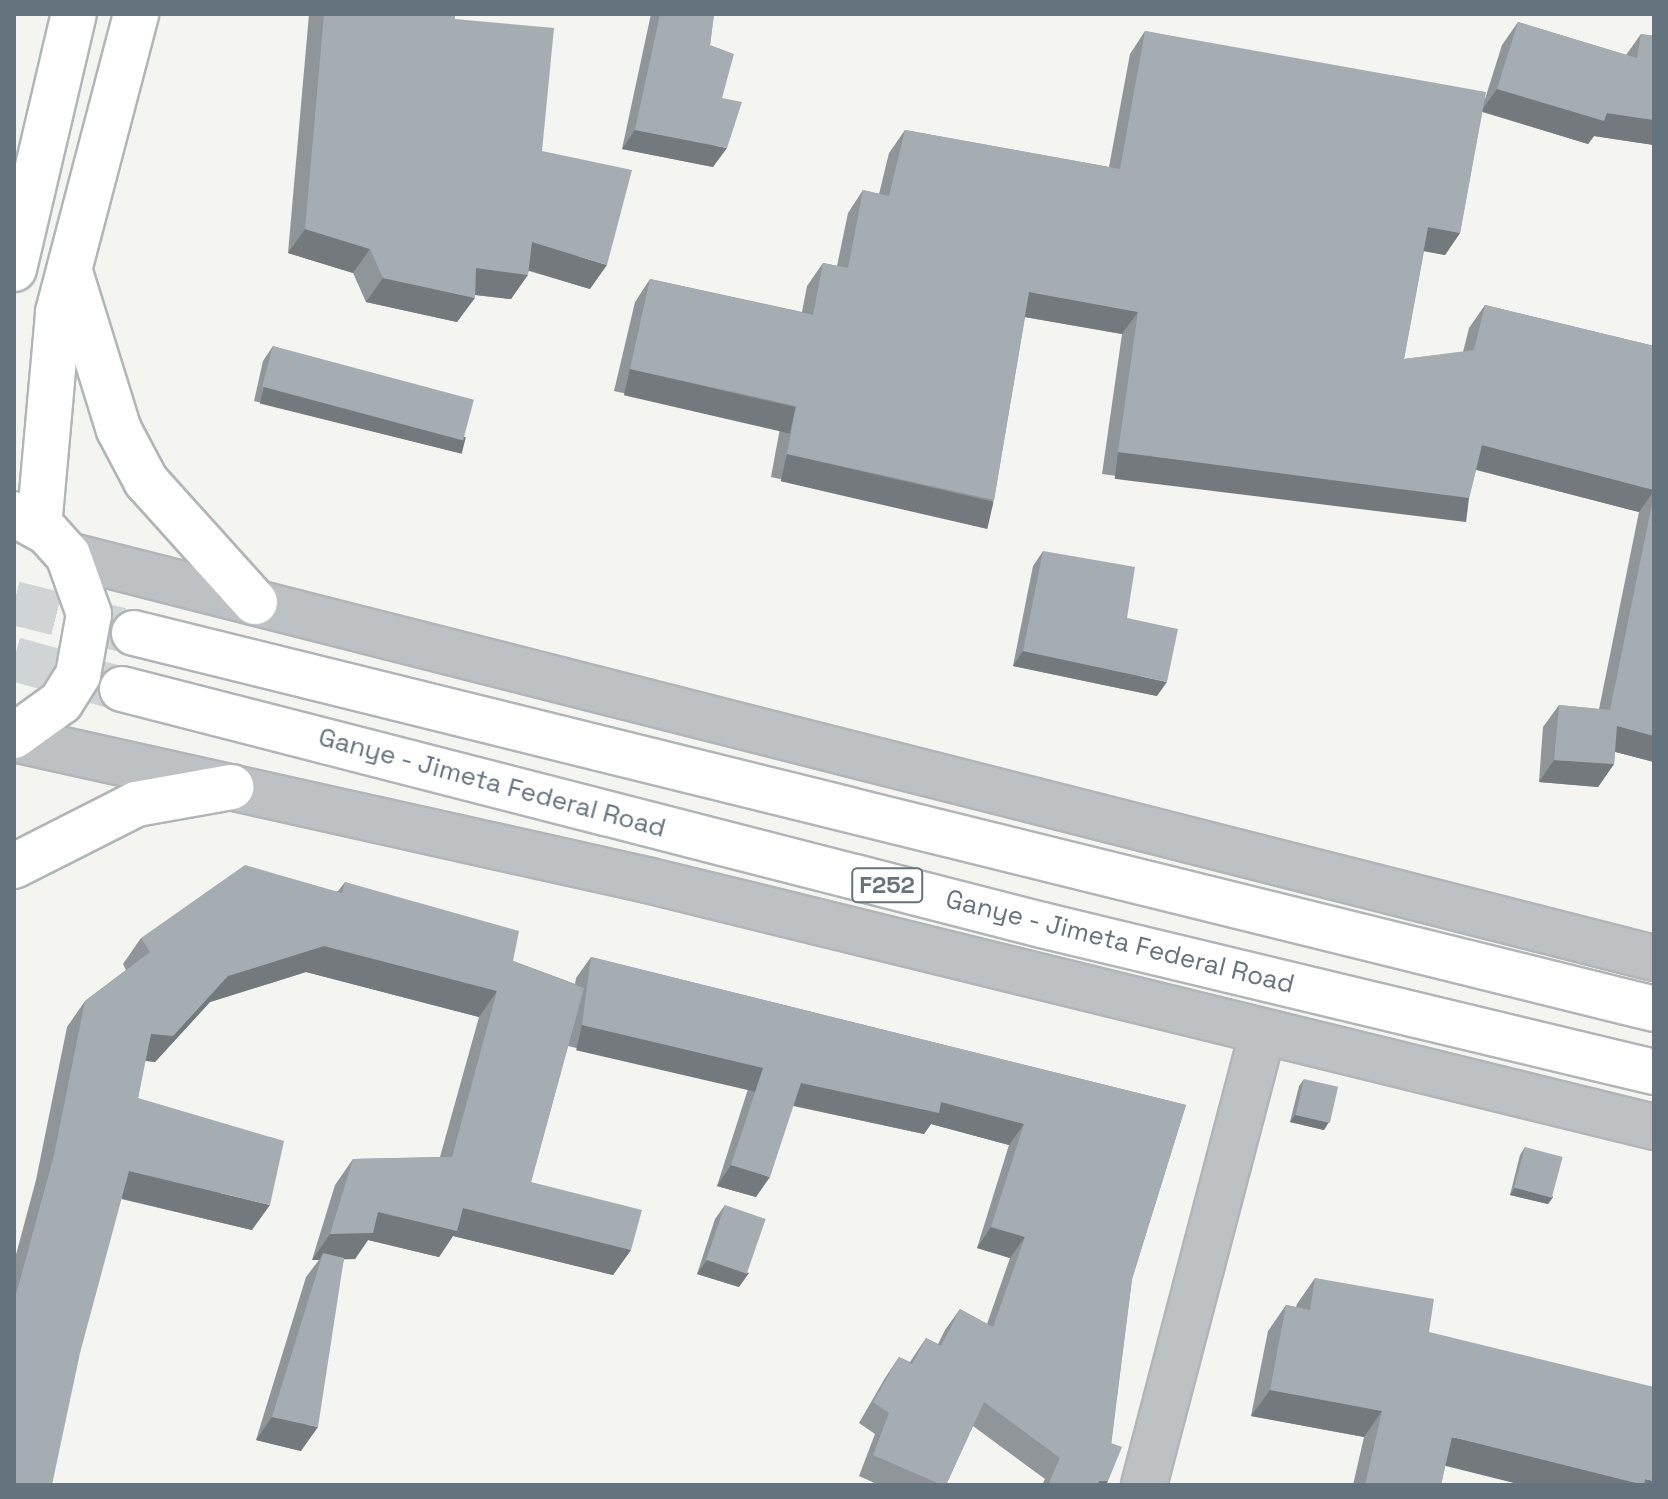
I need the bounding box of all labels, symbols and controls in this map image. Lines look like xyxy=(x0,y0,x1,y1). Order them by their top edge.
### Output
street label: Ganye - Jimeta Federal Road xyxy=(314,721,670,845)
road number: F252 xyxy=(851,865,923,905)
street label: Ganye - Jimeta Federal Road xyxy=(942,883,1298,1001)

